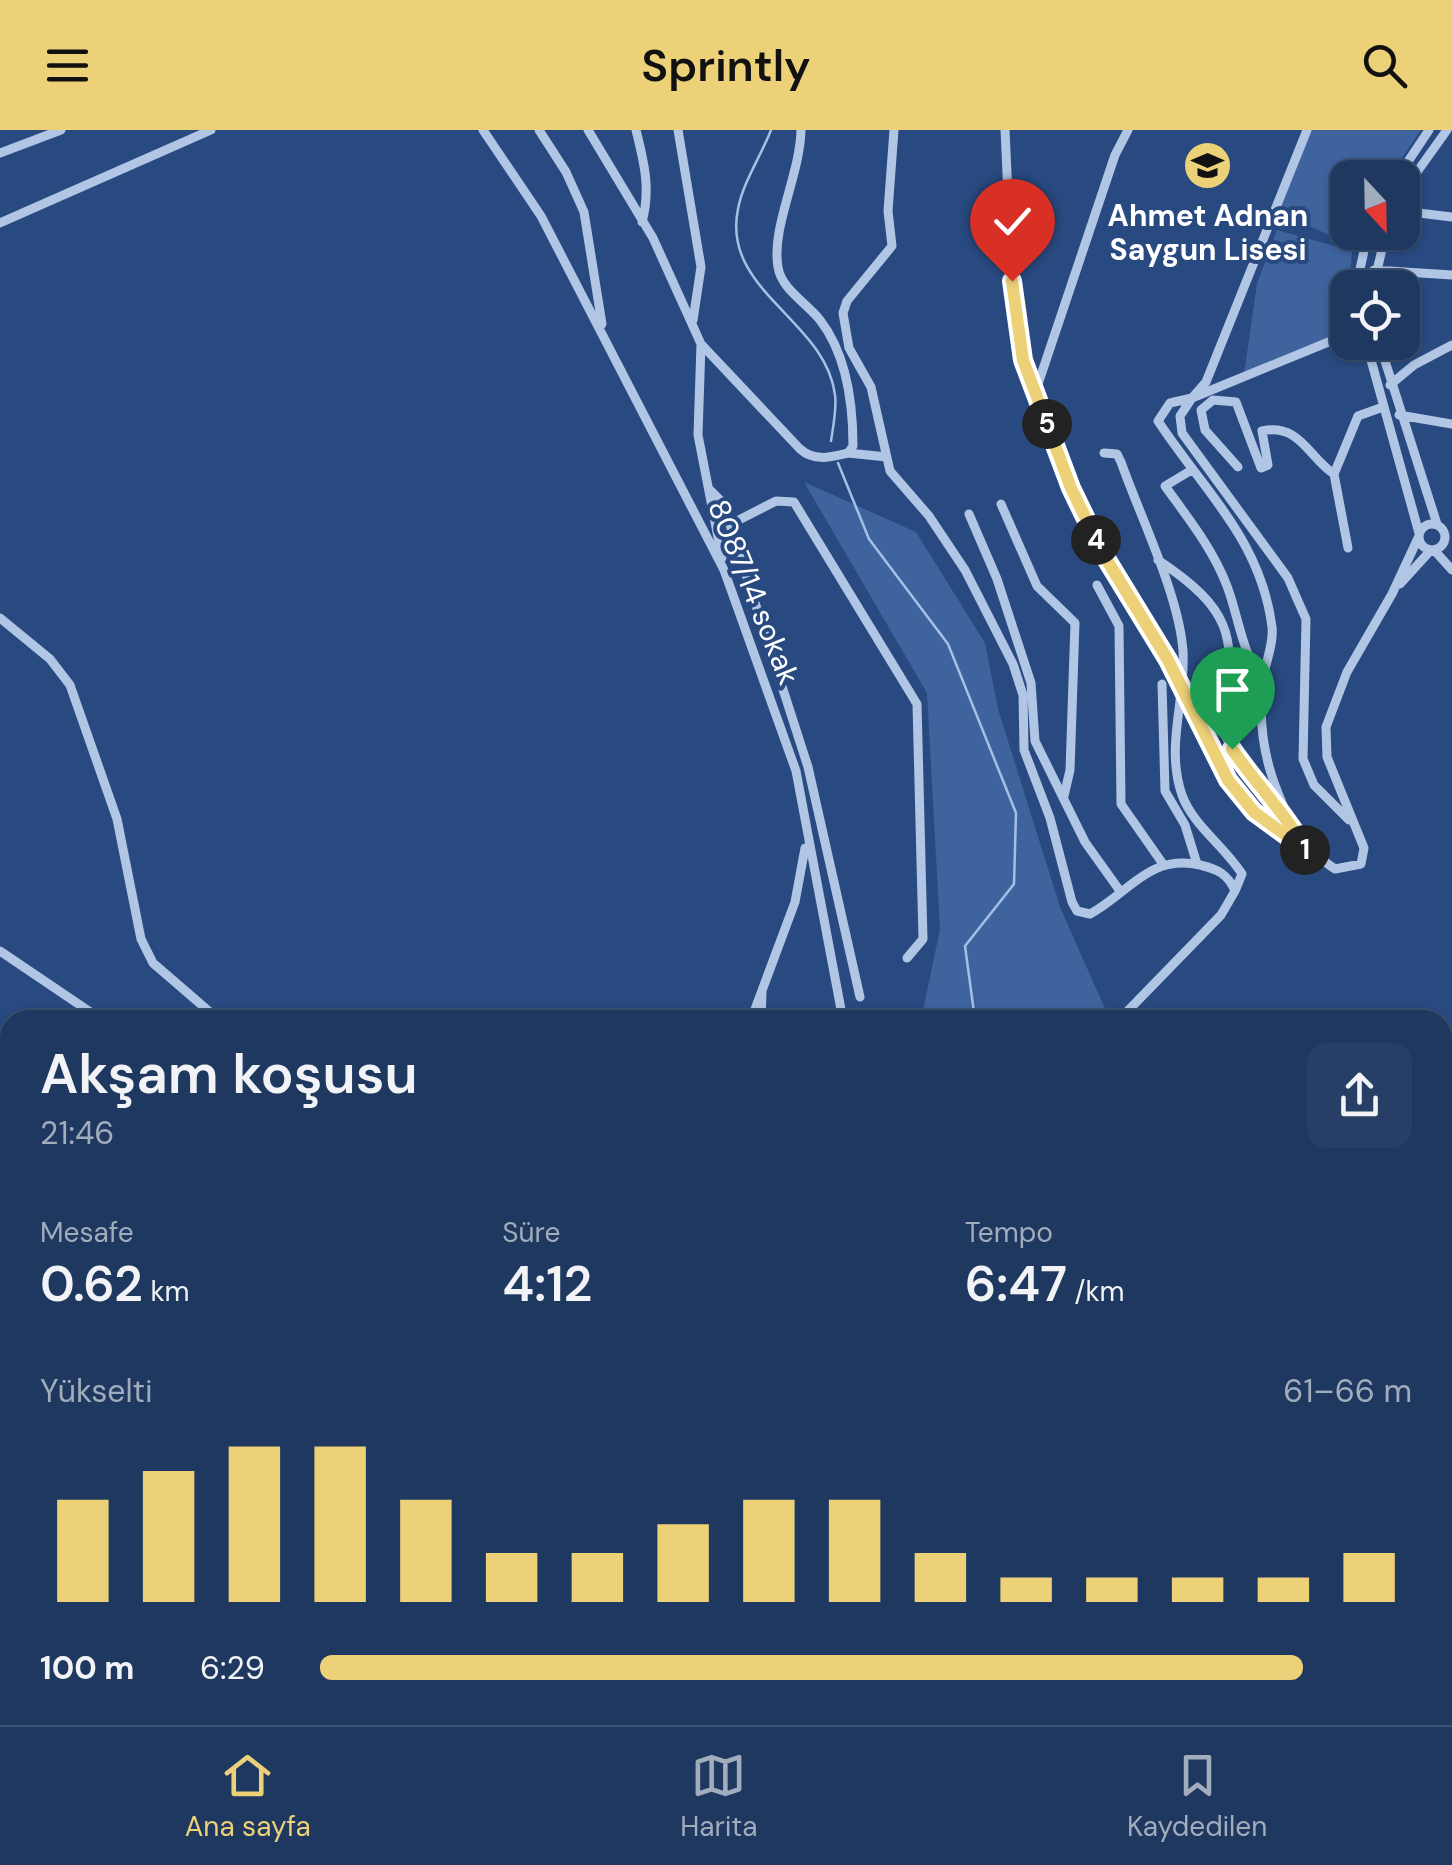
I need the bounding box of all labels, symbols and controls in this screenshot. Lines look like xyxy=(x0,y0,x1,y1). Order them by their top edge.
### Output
text: Sprintly xyxy=(641,36,811,95)
icon: menu xyxy=(40,38,95,93)
icon: search xyxy=(1357,38,1412,93)
school or university icon: Ahmet Adnan Saygun Lisesi xyxy=(1182,140,1234,192)
north arrow xyxy=(1330,160,1420,250)
map controls xyxy=(1330,160,1420,360)
pin xyxy=(970,179,1055,282)
icon: check xyxy=(985,194,1040,249)
place label: Ahmet Adnan Saygun Lisesi xyxy=(1108,196,1308,269)
button: locate xyxy=(1330,270,1420,360)
pin: 5 xyxy=(1022,399,1072,449)
text: 5 xyxy=(1038,405,1056,442)
street label: 8087/14 sokak xyxy=(699,494,809,690)
pin: 4 xyxy=(1071,515,1121,565)
text: 4 xyxy=(1087,521,1105,558)
pin xyxy=(1190,647,1275,750)
icon: arrive xyxy=(1205,662,1260,717)
pin: 1 xyxy=(1280,825,1330,875)
text: 1 xyxy=(1300,831,1310,868)
text: Akşam koşusu xyxy=(40,1038,418,1110)
button: share xyxy=(1307,1043,1412,1148)
text: 21:46 xyxy=(40,1112,114,1154)
text: Mesafe xyxy=(40,1214,134,1251)
text: Süre xyxy=(502,1214,560,1251)
text: Tempo xyxy=(965,1214,1053,1251)
text: 0.62 xyxy=(40,1251,143,1317)
text: 4:12 xyxy=(502,1251,592,1317)
text: 6:47 xyxy=(965,1251,1067,1317)
text: km xyxy=(143,1273,189,1310)
text: /km xyxy=(1067,1273,1124,1310)
text: Yükselti xyxy=(40,1370,152,1412)
text: 61–66 m xyxy=(1283,1370,1412,1412)
text: 100 m xyxy=(40,1647,134,1689)
text: 6:29 xyxy=(200,1647,265,1689)
tab: Ana sayfa xyxy=(185,1748,311,1845)
tab: Harita xyxy=(680,1748,757,1845)
tab: Kaydedilen xyxy=(1127,1748,1267,1845)

